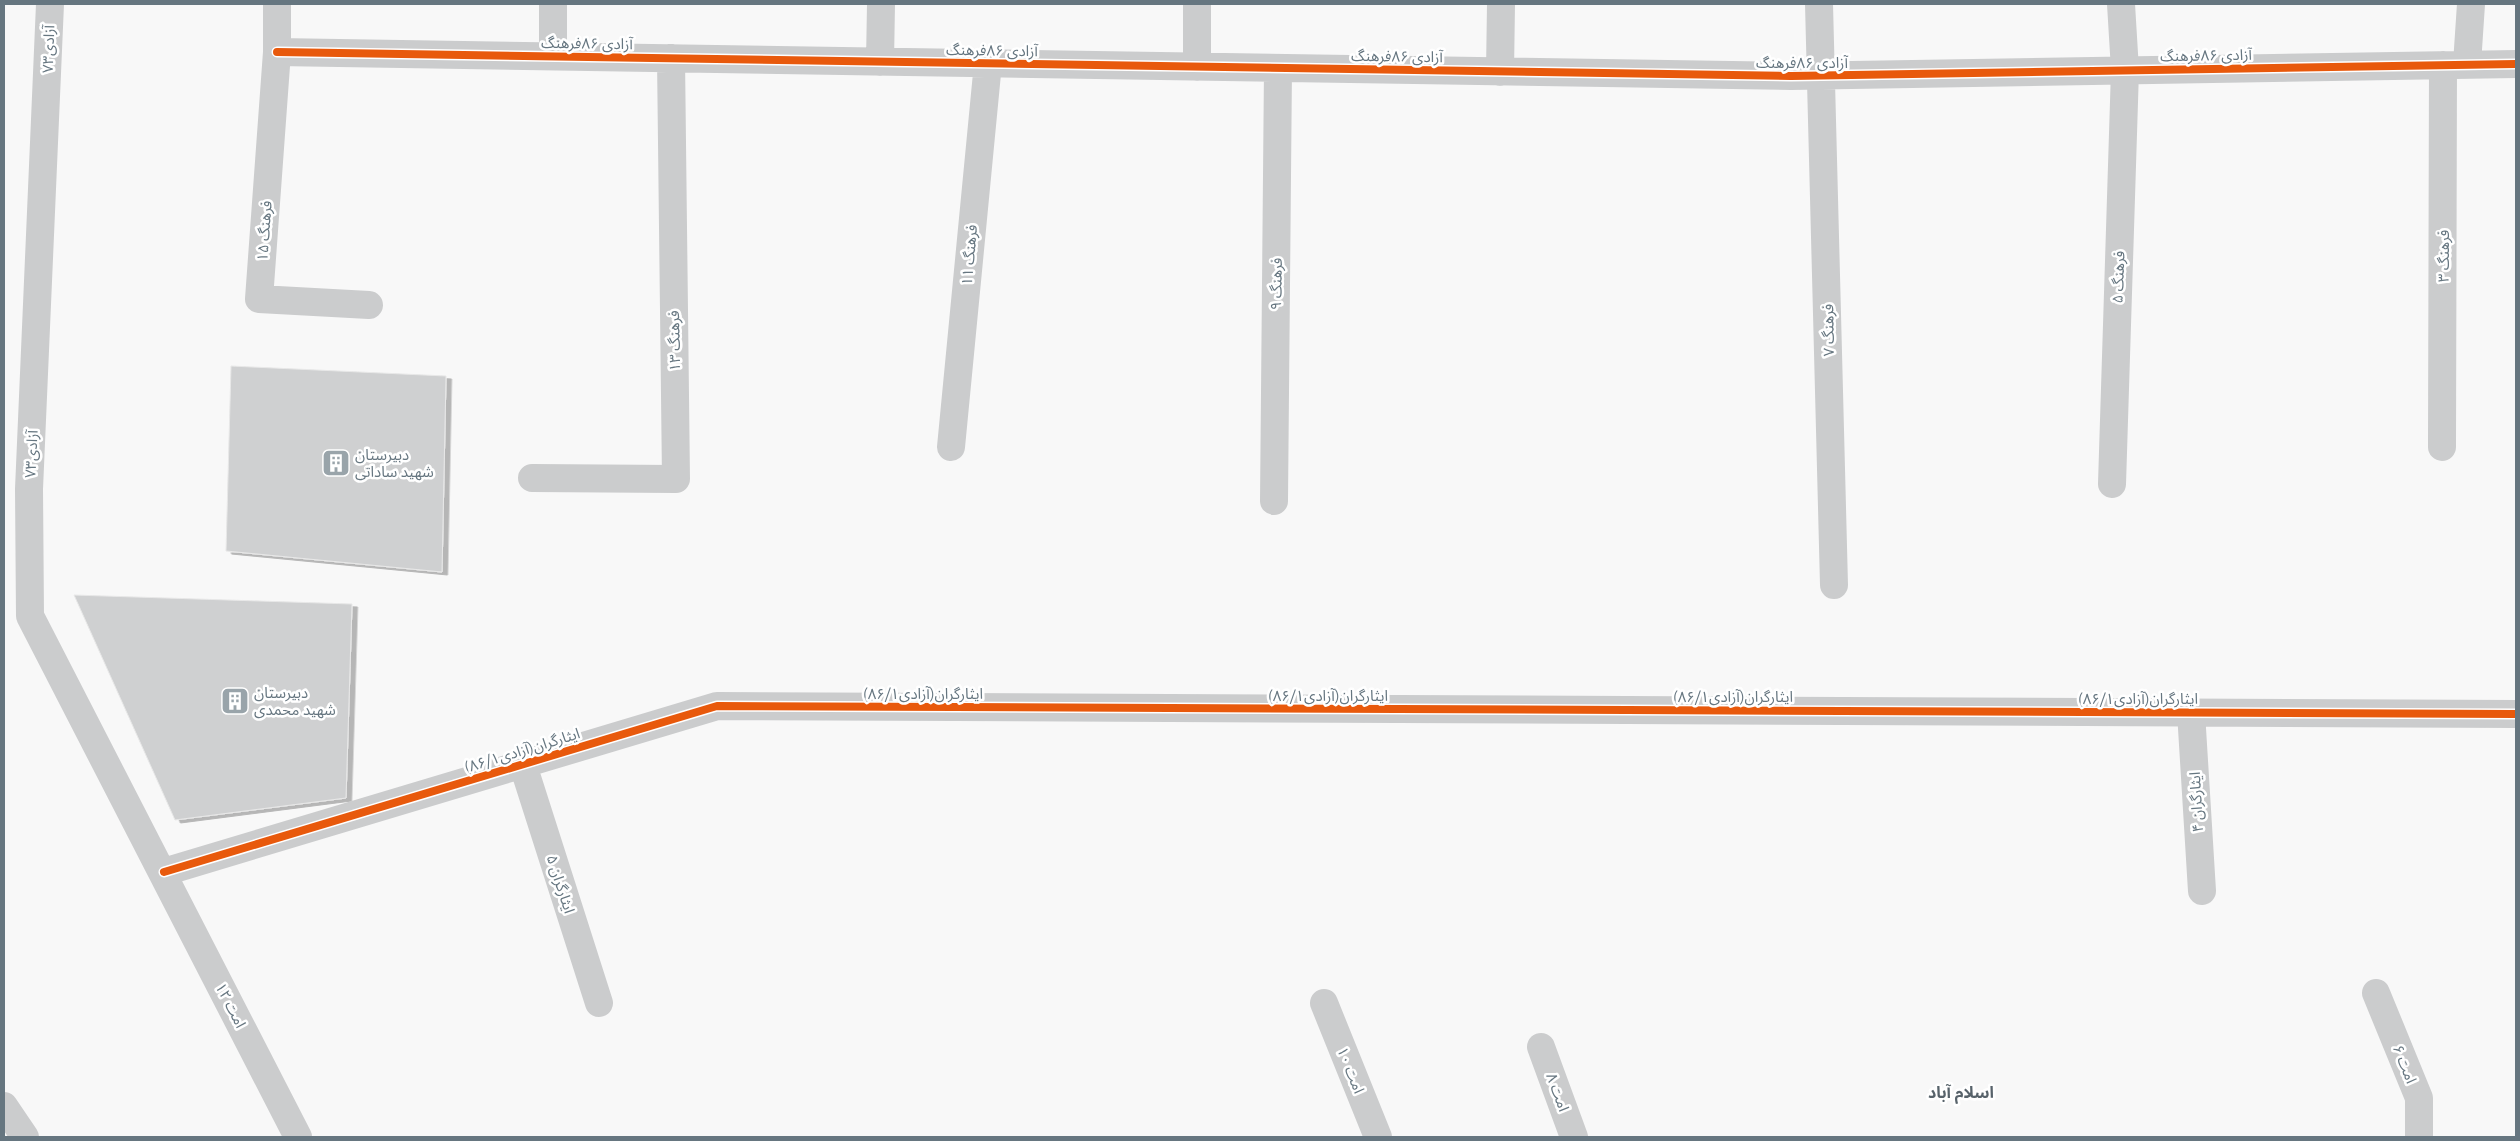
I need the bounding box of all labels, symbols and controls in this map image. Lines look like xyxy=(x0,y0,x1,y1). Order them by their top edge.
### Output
street label: آزادی۷۳ xyxy=(39,24,58,73)
street label: آزادی ۸۶فرهنگ xyxy=(541,34,634,53)
street label: آزادی ۸۶فرهنگ xyxy=(946,41,1039,60)
street label: آزادی ۸۶فرهنگ xyxy=(2160,46,2253,65)
street label: آزادی ۸۶فرهنگ xyxy=(1351,47,1444,66)
street label: آزادی ۸۶فرهنگ xyxy=(1756,54,1849,72)
street label: فرهنگ ۱۵ xyxy=(253,200,276,262)
street label: فرهنگ ۱۱ xyxy=(958,224,981,286)
street label: فرهنگ ۳ xyxy=(2435,229,2453,282)
street label: فرهنگ ۵ xyxy=(2109,250,2128,304)
street label: فرهنگ ۹ xyxy=(1267,257,1286,310)
street label: فرهنگ ۷ xyxy=(1819,303,1838,356)
street label: فرهنگ ۱۳ xyxy=(665,310,684,372)
street label: آزادی۷۳ xyxy=(21,429,42,478)
place label: دبیرستان شهید ساداتی xyxy=(355,446,434,481)
building icon: دبیرستان شهید ساداتی xyxy=(321,448,351,478)
place label: دبیرستان شهید محمدی xyxy=(254,684,336,719)
street label: ایثارگران(آزادی۸۶/۱) xyxy=(863,685,983,703)
building icon: دبیرستان شهید محمدی xyxy=(220,686,250,716)
street label: ایثارگران(آزادی۸۶/۱) xyxy=(1268,687,1388,705)
street label: ایثارگران(آزادی۸۶/۱) xyxy=(1673,688,1793,706)
street label: ایثارگران(آزادی۸۶/۱) xyxy=(2078,690,2198,708)
street label: ایثارگران(آزادی۸۶/۱) xyxy=(462,724,582,777)
street label: ایثارگران ۴ xyxy=(2186,771,2207,833)
street label: ایثارگران ۵ xyxy=(543,853,578,916)
street label: امت ۱۲ xyxy=(212,980,250,1030)
street label: امت ۶ xyxy=(2390,1042,2420,1086)
street label: امت ۱۰ xyxy=(1334,1044,1368,1096)
street label: امت ۸ xyxy=(1543,1070,1573,1114)
district label: اسلام آباد xyxy=(1928,1083,1994,1104)

